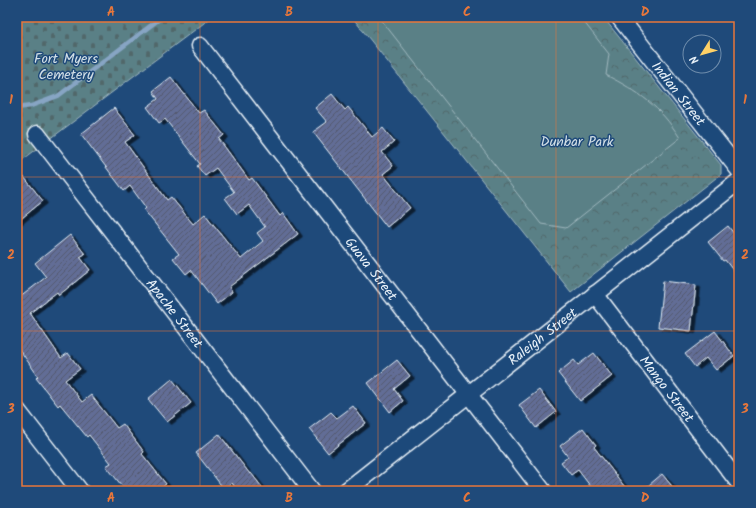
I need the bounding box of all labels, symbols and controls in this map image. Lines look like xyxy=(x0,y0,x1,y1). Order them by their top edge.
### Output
text: A xyxy=(107,2,115,23)
text: B xyxy=(285,2,293,23)
text: C xyxy=(463,2,471,23)
text: D xyxy=(641,2,650,23)
north arrow xyxy=(682,34,722,74)
park label: Fort Myers Cemetery xyxy=(34,48,98,86)
text: N xyxy=(686,51,704,68)
street label: Indian Street xyxy=(646,57,711,132)
text: 1 xyxy=(9,90,13,111)
text: 1 xyxy=(743,90,747,111)
park label: Dunbar Park xyxy=(541,131,614,153)
street label: Guava Street xyxy=(339,233,403,306)
text: 2 xyxy=(7,245,15,266)
text: 2 xyxy=(741,245,749,266)
street label: Apache Street xyxy=(140,274,209,354)
street label: Raleigh Street xyxy=(503,302,583,371)
street label: Mango Street xyxy=(634,351,699,428)
text: 3 xyxy=(6,399,15,420)
text: 3 xyxy=(740,399,749,420)
text: A xyxy=(107,488,115,508)
text: B xyxy=(285,488,293,508)
text: C xyxy=(463,488,471,508)
text: D xyxy=(641,488,650,508)

